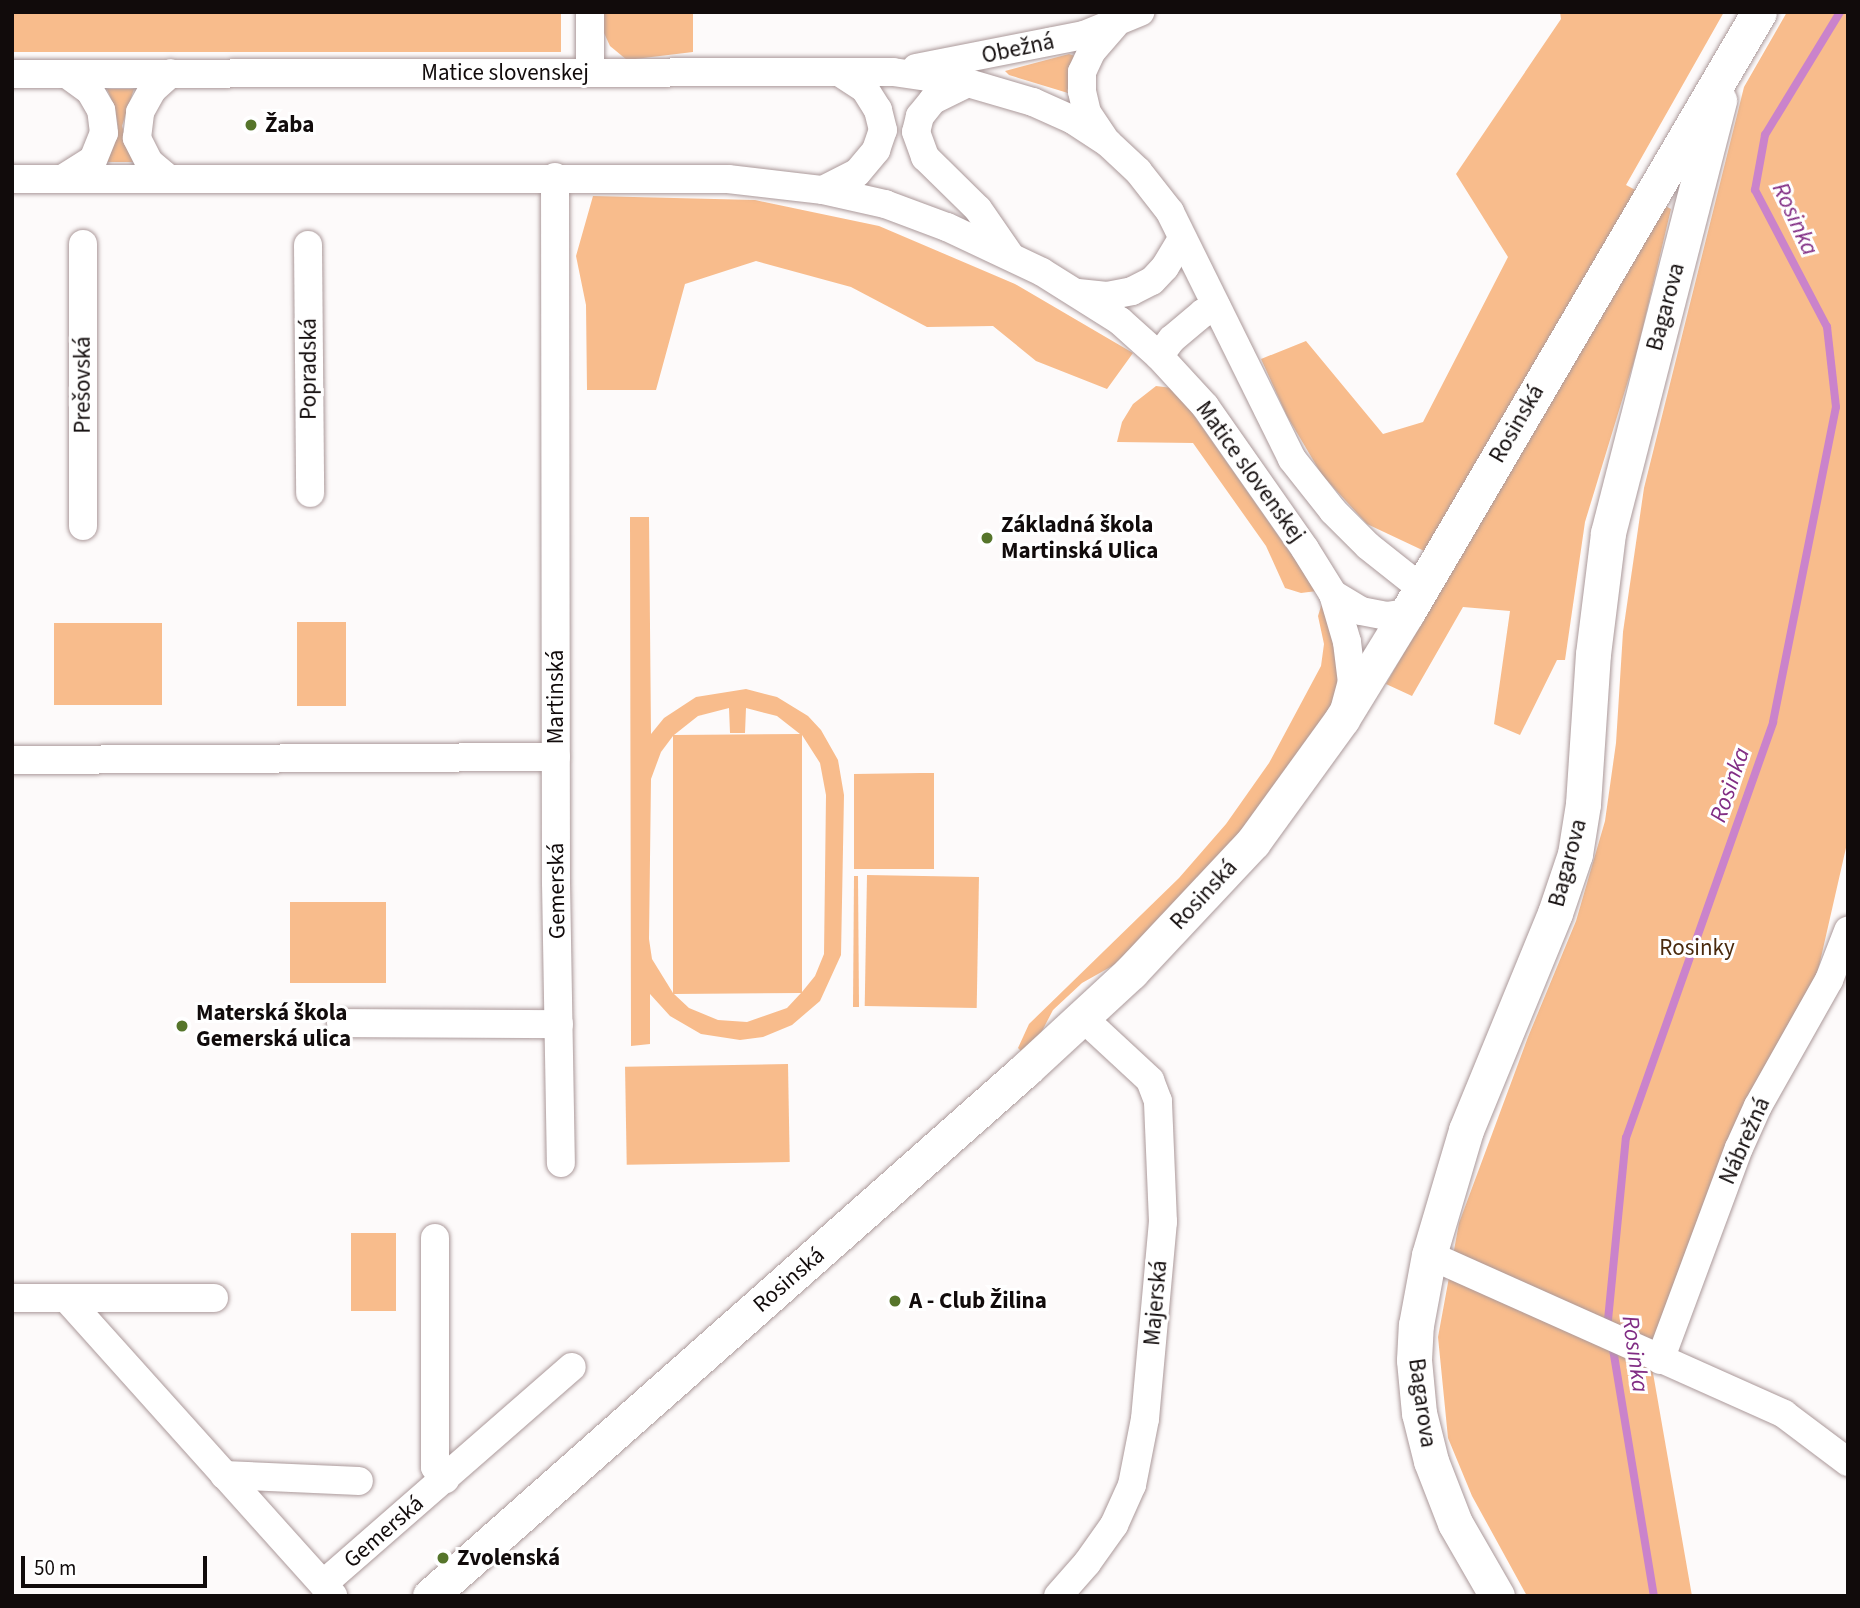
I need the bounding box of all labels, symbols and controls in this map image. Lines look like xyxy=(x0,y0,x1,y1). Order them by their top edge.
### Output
street label: Obežná xyxy=(979,28,1057,70)
street label: Matice slovenskej xyxy=(421,59,589,87)
place label: Žaba xyxy=(265,111,314,139)
marker: Žaba xyxy=(243,117,259,133)
water label: Rosinka xyxy=(1766,178,1824,260)
street label: Bagarova xyxy=(1641,260,1691,354)
street label: Popradská xyxy=(295,318,323,420)
street label: Prešovská xyxy=(69,336,97,434)
street label: Rosinská xyxy=(1484,380,1550,468)
street label: Matice slovenskej xyxy=(1190,396,1310,548)
place label: Základná škola Martinská Ulica xyxy=(1001,511,1158,565)
marker: Základná škola Martinská Ulica xyxy=(979,530,995,546)
street label: Martinská xyxy=(542,650,570,744)
water label: Rosinka xyxy=(1704,744,1756,826)
street label: Bagarova xyxy=(1543,816,1593,910)
street label: Gemerská xyxy=(542,843,572,939)
street label: Rosinská xyxy=(1165,854,1243,936)
park label: Rosinky xyxy=(1659,934,1735,962)
place label: Materská škola Gemerská ulica xyxy=(196,999,351,1053)
marker: Materská škola Gemerská ulica xyxy=(174,1018,190,1034)
street label: Nábrežná xyxy=(1714,1093,1776,1189)
street label: Rosinská xyxy=(748,1242,830,1318)
street label: Majerská xyxy=(1139,1259,1173,1347)
place label: A - Club Žilina xyxy=(909,1287,1047,1315)
marker: A - Club Žilina xyxy=(887,1293,903,1309)
water label: Rosinka xyxy=(1615,1314,1655,1394)
street label: Bagarova xyxy=(1402,1357,1442,1449)
street label: Gemerská xyxy=(339,1490,429,1574)
scale bar xyxy=(24,1542,210,1586)
place label: Zvolenská xyxy=(457,1544,560,1572)
marker: Zvolenská xyxy=(435,1550,451,1566)
text: 50 m xyxy=(34,1553,76,1583)

